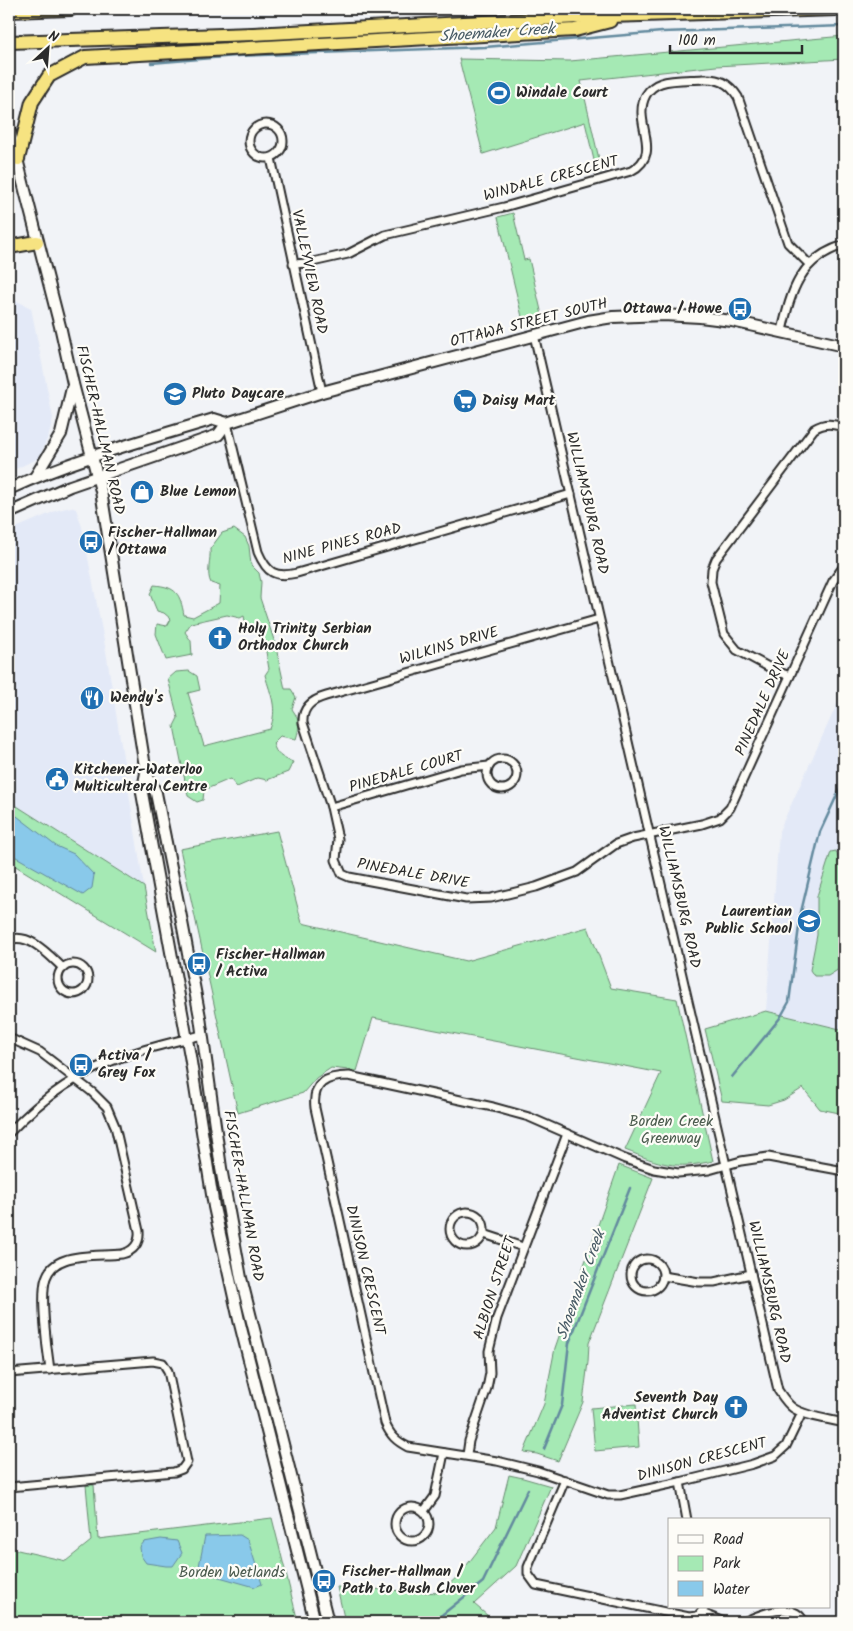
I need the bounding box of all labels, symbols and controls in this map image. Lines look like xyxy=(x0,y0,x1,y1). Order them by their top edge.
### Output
water label: Shoemaker Creek xyxy=(439,16,558,49)
north arrow xyxy=(22,22,72,72)
scale bar xyxy=(670,22,803,54)
text: N xyxy=(44,25,62,49)
text: 100 m xyxy=(678,29,716,53)
sports icon: Windale Court xyxy=(486,80,512,106)
place label: Windale Court xyxy=(516,81,609,105)
street label: WINDALE CRESCENT xyxy=(481,149,623,209)
street label: VALLEYVIEW ROAD xyxy=(284,207,334,337)
street label: OTTAWA STREET SOUTH xyxy=(448,292,610,354)
bus stop icon: Ottawa / Howe xyxy=(727,296,753,322)
place label: Ottawa / Howe xyxy=(623,297,723,321)
street label: FISCHER-HALLMAN ROAD xyxy=(69,343,131,517)
school or university icon: Pluto Daycare xyxy=(162,381,188,407)
place label: Pluto Daycare xyxy=(192,382,285,406)
supermarket icon: Daisy Mart xyxy=(452,388,478,414)
place label: Daisy Mart xyxy=(482,389,556,413)
street label: WILLIAMSBURG ROAD xyxy=(559,429,615,577)
shop icon: Blue Lemon xyxy=(129,479,155,505)
place label: Blue Lemon xyxy=(160,480,237,504)
street label: NINE PINES ROAD xyxy=(280,517,404,571)
place label: Fischer-Hallman / Ottawa xyxy=(107,521,217,562)
bus stop icon: Fischer-Hallman / Ottawa xyxy=(78,529,104,555)
place label: Holy Trinity Serbian Orthodox Church xyxy=(238,617,372,658)
street label: WILKINS DRIVE xyxy=(397,620,503,672)
church icon: Holy Trinity Serbian Orthodox Church xyxy=(207,625,233,651)
street label: PINEDALE DRIVE xyxy=(729,645,798,760)
restaurant icon: Wendy's xyxy=(79,685,105,711)
place label: Wendy's xyxy=(110,686,164,710)
street label: PINEDALE COURT xyxy=(346,744,468,800)
place label: Kitchener-Waterloo Multiculteral Centre xyxy=(74,758,208,799)
public building icon: Kitchener-Waterloo Multiculteral Centre xyxy=(44,766,70,792)
street label: WILLIAMSBURG ROAD xyxy=(651,823,707,971)
street label: PINEDALE DRIVE xyxy=(355,852,472,896)
place label: Laurentian Public School xyxy=(705,900,792,941)
school or university icon: Laurentian Public School xyxy=(796,908,822,934)
place label: Fischer-Hallman / Activa xyxy=(215,943,325,984)
bus stop icon: Fischer-Hallman / Activa xyxy=(186,951,212,977)
place label: Activa / Grey Fox xyxy=(98,1044,156,1085)
bus stop icon: Activa / Grey Fox xyxy=(68,1052,94,1078)
street label: FISCHER-HALLMAN ROAD xyxy=(216,1109,270,1284)
park label: Borden Creek Greenway xyxy=(629,1110,714,1151)
street label: DINISON CRESCENT xyxy=(338,1203,392,1339)
street label: WILLIAMSBURG ROAD xyxy=(741,1218,797,1366)
water label: Shoemaker Creek xyxy=(550,1224,613,1343)
street label: ALBION STREET xyxy=(467,1231,524,1343)
place label: Seventh Day Adventist Church xyxy=(602,1386,718,1427)
church icon: Seventh Day Adventist Church xyxy=(723,1394,749,1420)
street label: DINISON CRESCENT xyxy=(635,1431,771,1489)
legend xyxy=(668,1518,830,1608)
text: Road xyxy=(713,1528,744,1552)
text: Park xyxy=(713,1552,741,1576)
place label: Fischer-Hallman / Path to Bush Clover xyxy=(342,1560,476,1601)
park label: Borden Wetlands xyxy=(179,1561,286,1585)
bus stop icon: Fischer-Hallman / Path to Bush Clover xyxy=(311,1568,337,1594)
text: Water xyxy=(713,1578,750,1602)

